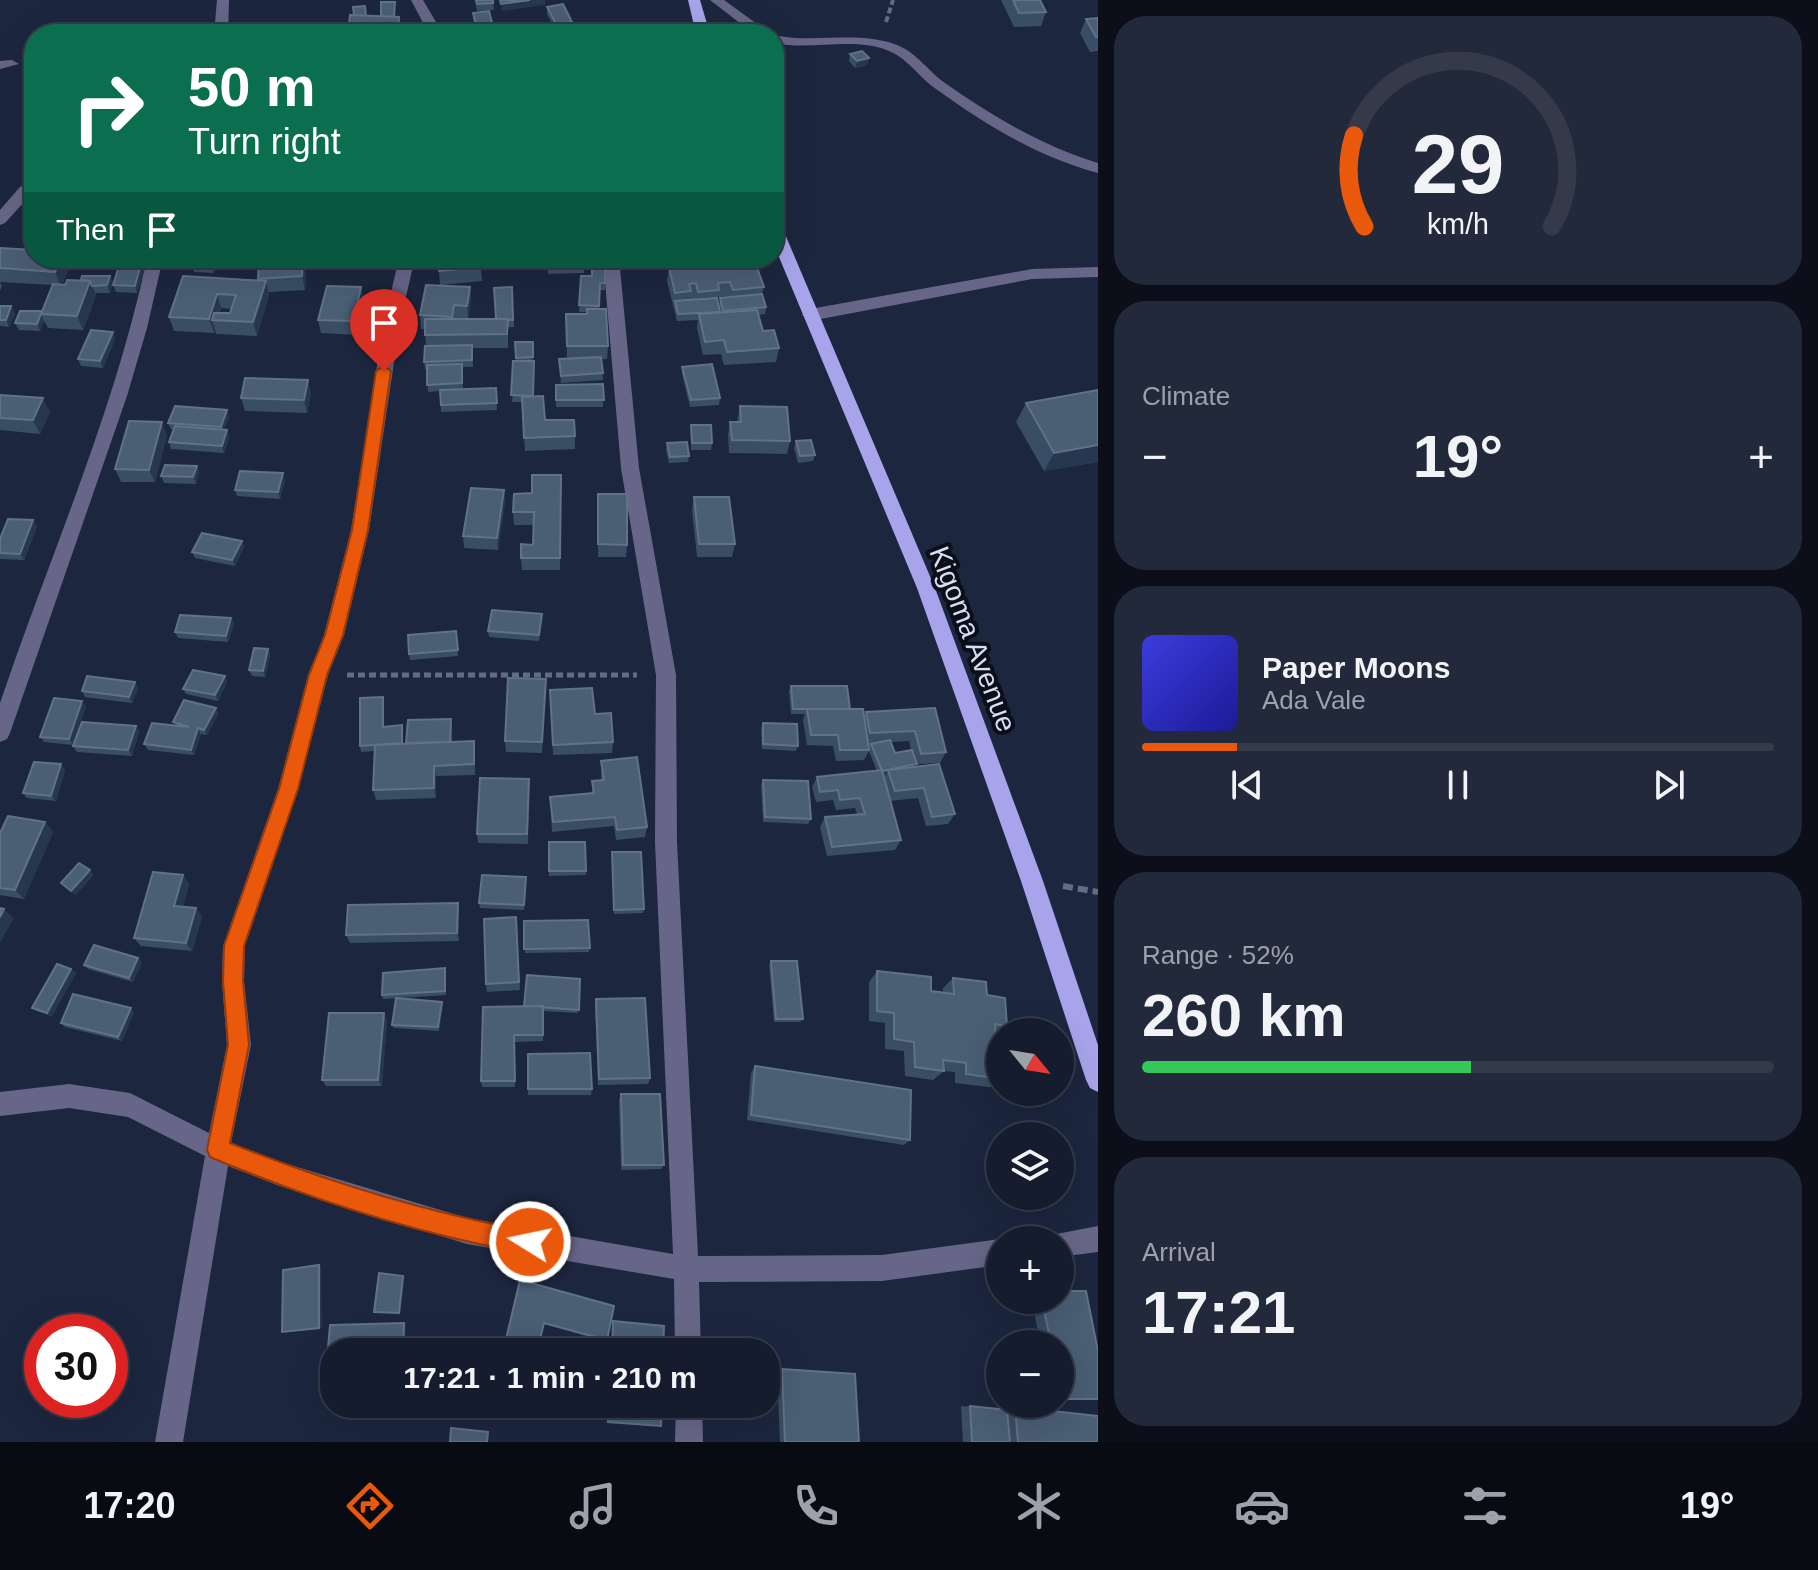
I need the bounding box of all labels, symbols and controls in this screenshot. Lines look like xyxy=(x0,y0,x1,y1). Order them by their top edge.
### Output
text: 50 m xyxy=(188,55,316,118)
icon: right xyxy=(56,56,160,160)
text: 29 xyxy=(1412,117,1504,210)
text: Turn right xyxy=(188,121,341,162)
icon: arrive xyxy=(140,208,184,252)
text: km/h xyxy=(1427,208,1489,240)
text: Then xyxy=(56,213,124,246)
pin xyxy=(350,289,418,371)
icon: arrive xyxy=(362,301,406,345)
text: Climate xyxy=(1142,381,1230,411)
text: 19° xyxy=(1413,423,1503,490)
text: − xyxy=(1142,432,1168,481)
text: + xyxy=(1748,432,1774,481)
street label: Kigoma Avenue xyxy=(923,542,1023,736)
text: Paper Moons xyxy=(1262,651,1450,684)
text: Ada Vale xyxy=(1262,685,1366,715)
icon: previous xyxy=(1225,763,1269,807)
icon: pause xyxy=(1436,763,1480,807)
icon: next xyxy=(1647,763,1691,807)
text: Range · 52% xyxy=(1142,940,1294,970)
text: 260 km xyxy=(1142,982,1346,1049)
north arrow xyxy=(986,1018,1074,1106)
map controls xyxy=(986,1018,1074,1418)
button: layers xyxy=(986,1122,1074,1210)
position arrow xyxy=(488,1200,572,1284)
button: + xyxy=(986,1226,1074,1314)
text: Arrival xyxy=(1142,1237,1216,1267)
text: 17:21 xyxy=(1142,1279,1295,1346)
speed limit sign: 30 xyxy=(24,1314,128,1418)
button: − xyxy=(986,1330,1074,1418)
text: 17:21 · 1 min · 210 m xyxy=(403,1361,697,1394)
icon: directions xyxy=(342,1478,398,1534)
icon: music xyxy=(565,1478,621,1534)
icon: phone xyxy=(788,1478,844,1534)
icon: climate xyxy=(1011,1478,1067,1534)
icon: car xyxy=(1234,1478,1290,1534)
icon: filters xyxy=(1457,1478,1513,1534)
text: 17:20 xyxy=(83,1485,176,1526)
text: 19° xyxy=(1680,1485,1734,1526)

